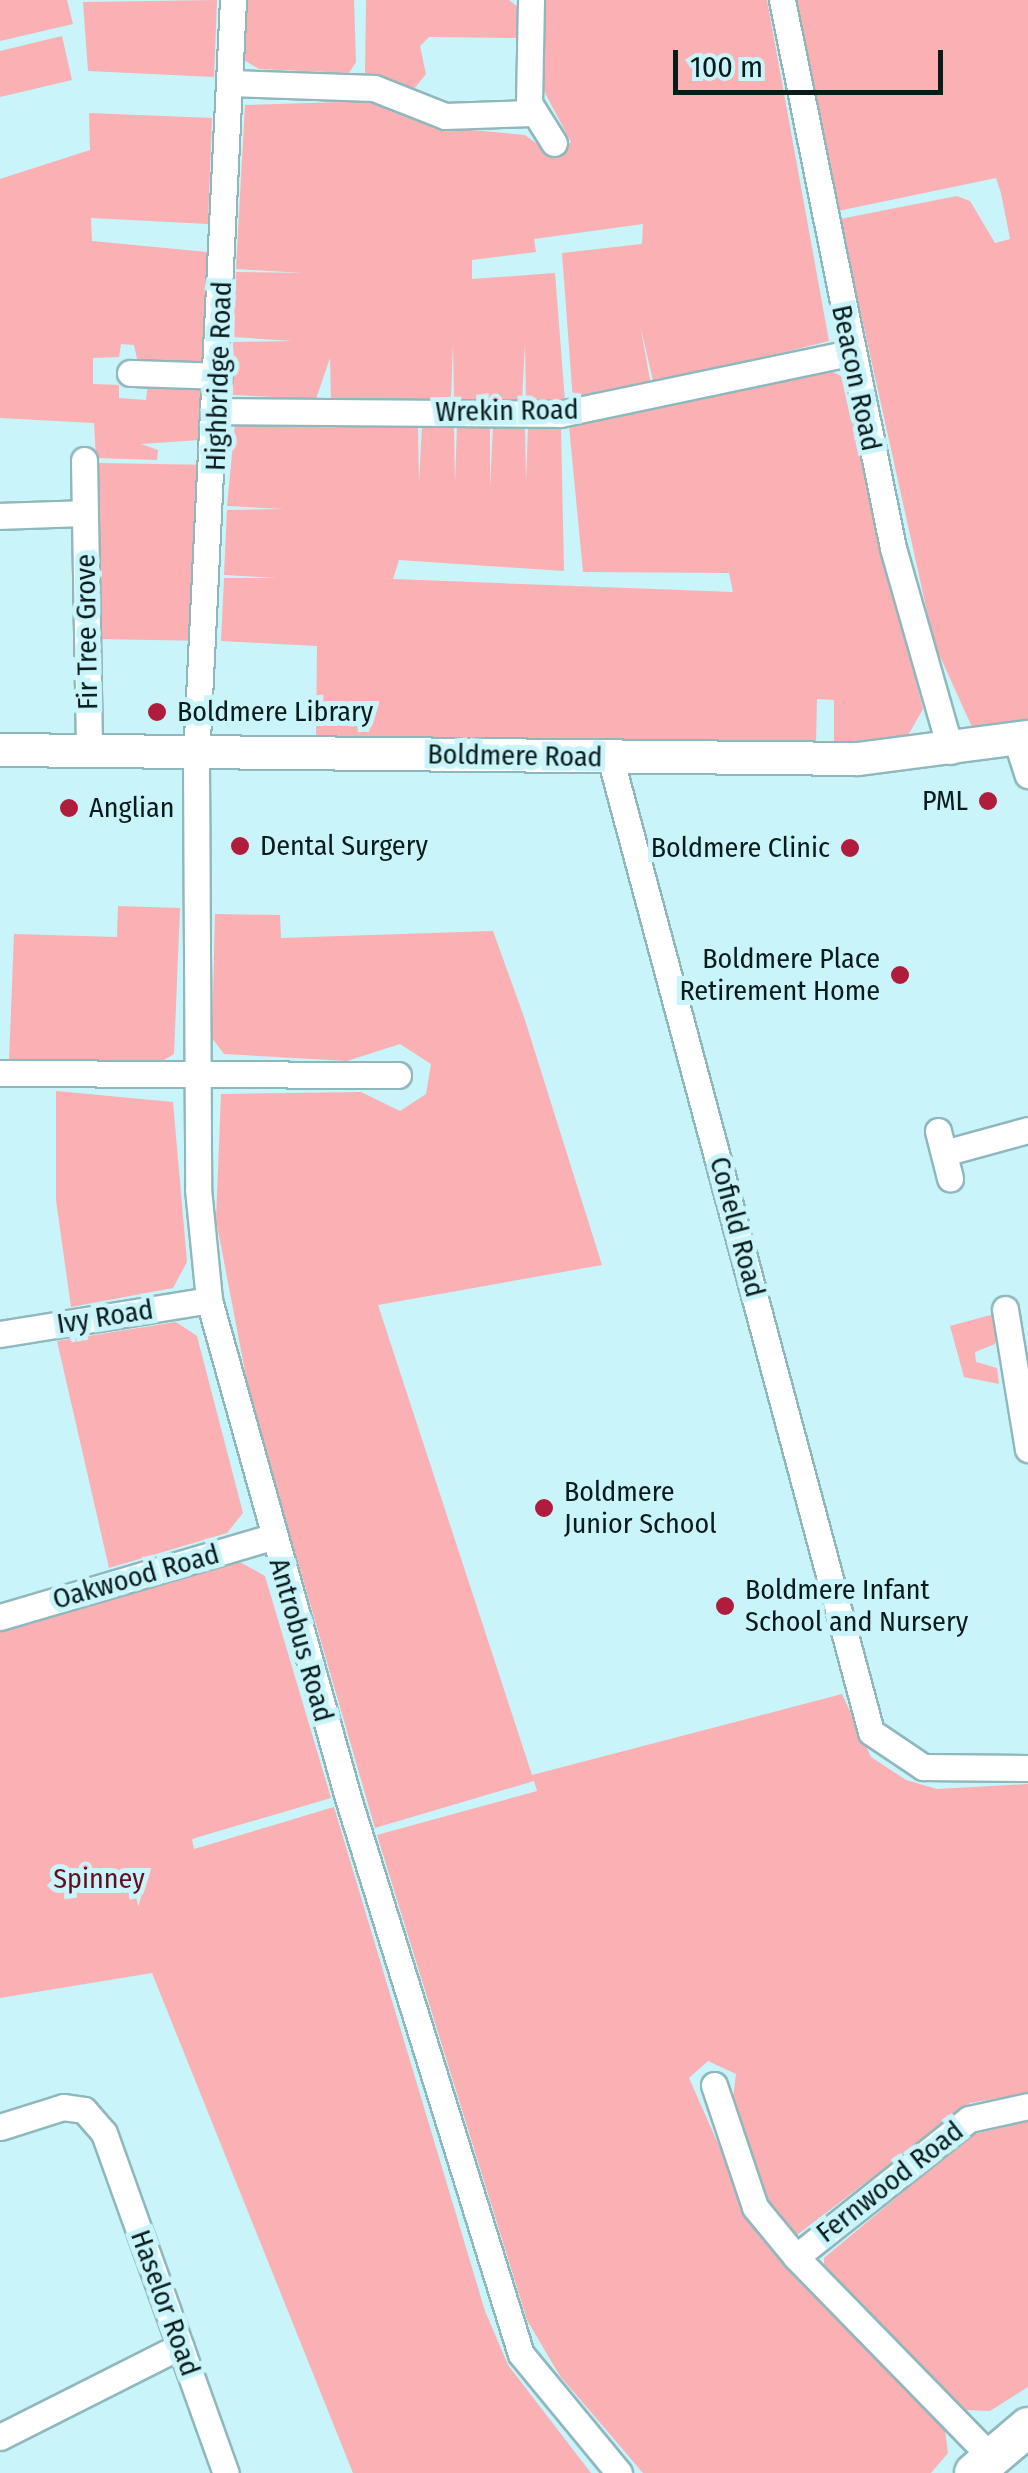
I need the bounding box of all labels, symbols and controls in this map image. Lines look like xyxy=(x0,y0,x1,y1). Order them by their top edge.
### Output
scale bar xyxy=(678,30,948,92)
text: 100 m xyxy=(690,49,763,85)
street label: Highbridge Road xyxy=(199,281,239,471)
street label: Beacon Road xyxy=(824,302,888,454)
street label: Wrekin Road xyxy=(435,393,579,429)
street label: Fir Tree Grove xyxy=(69,554,105,710)
place label: Boldmere Library xyxy=(177,695,373,729)
marker: Boldmere Library xyxy=(146,701,168,723)
street label: Boldmere Road xyxy=(427,738,603,774)
place label: PML xyxy=(922,784,968,818)
marker: PML xyxy=(977,790,999,812)
place label: Anglian xyxy=(89,791,175,825)
marker: Anglian xyxy=(58,797,80,819)
place label: Dental Surgery xyxy=(260,829,428,863)
place label: Boldmere Clinic xyxy=(651,831,830,865)
marker: Dental Surgery xyxy=(229,835,251,857)
marker: Boldmere Clinic xyxy=(839,837,861,859)
place label: Boldmere Place Retirement Home xyxy=(679,942,880,1008)
marker: Boldmere Place Retirement Home xyxy=(889,964,911,986)
street label: Cofield Road xyxy=(702,1153,772,1301)
street label: Ivy Road xyxy=(55,1293,155,1341)
place label: Boldmere Junior School xyxy=(564,1475,717,1541)
marker: Boldmere Junior School xyxy=(533,1497,555,1519)
street label: Oakwood Road xyxy=(49,1537,223,1617)
street label: Antrobus Road xyxy=(262,1554,340,1726)
place label: Boldmere Infant School and Nursery xyxy=(745,1573,968,1639)
marker: Boldmere Infant School and Nursery xyxy=(714,1595,736,1617)
park label: Spinney xyxy=(53,1862,145,1896)
street label: Fernwood Road xyxy=(810,2114,970,2250)
street label: Haselor Road xyxy=(123,2226,207,2380)

